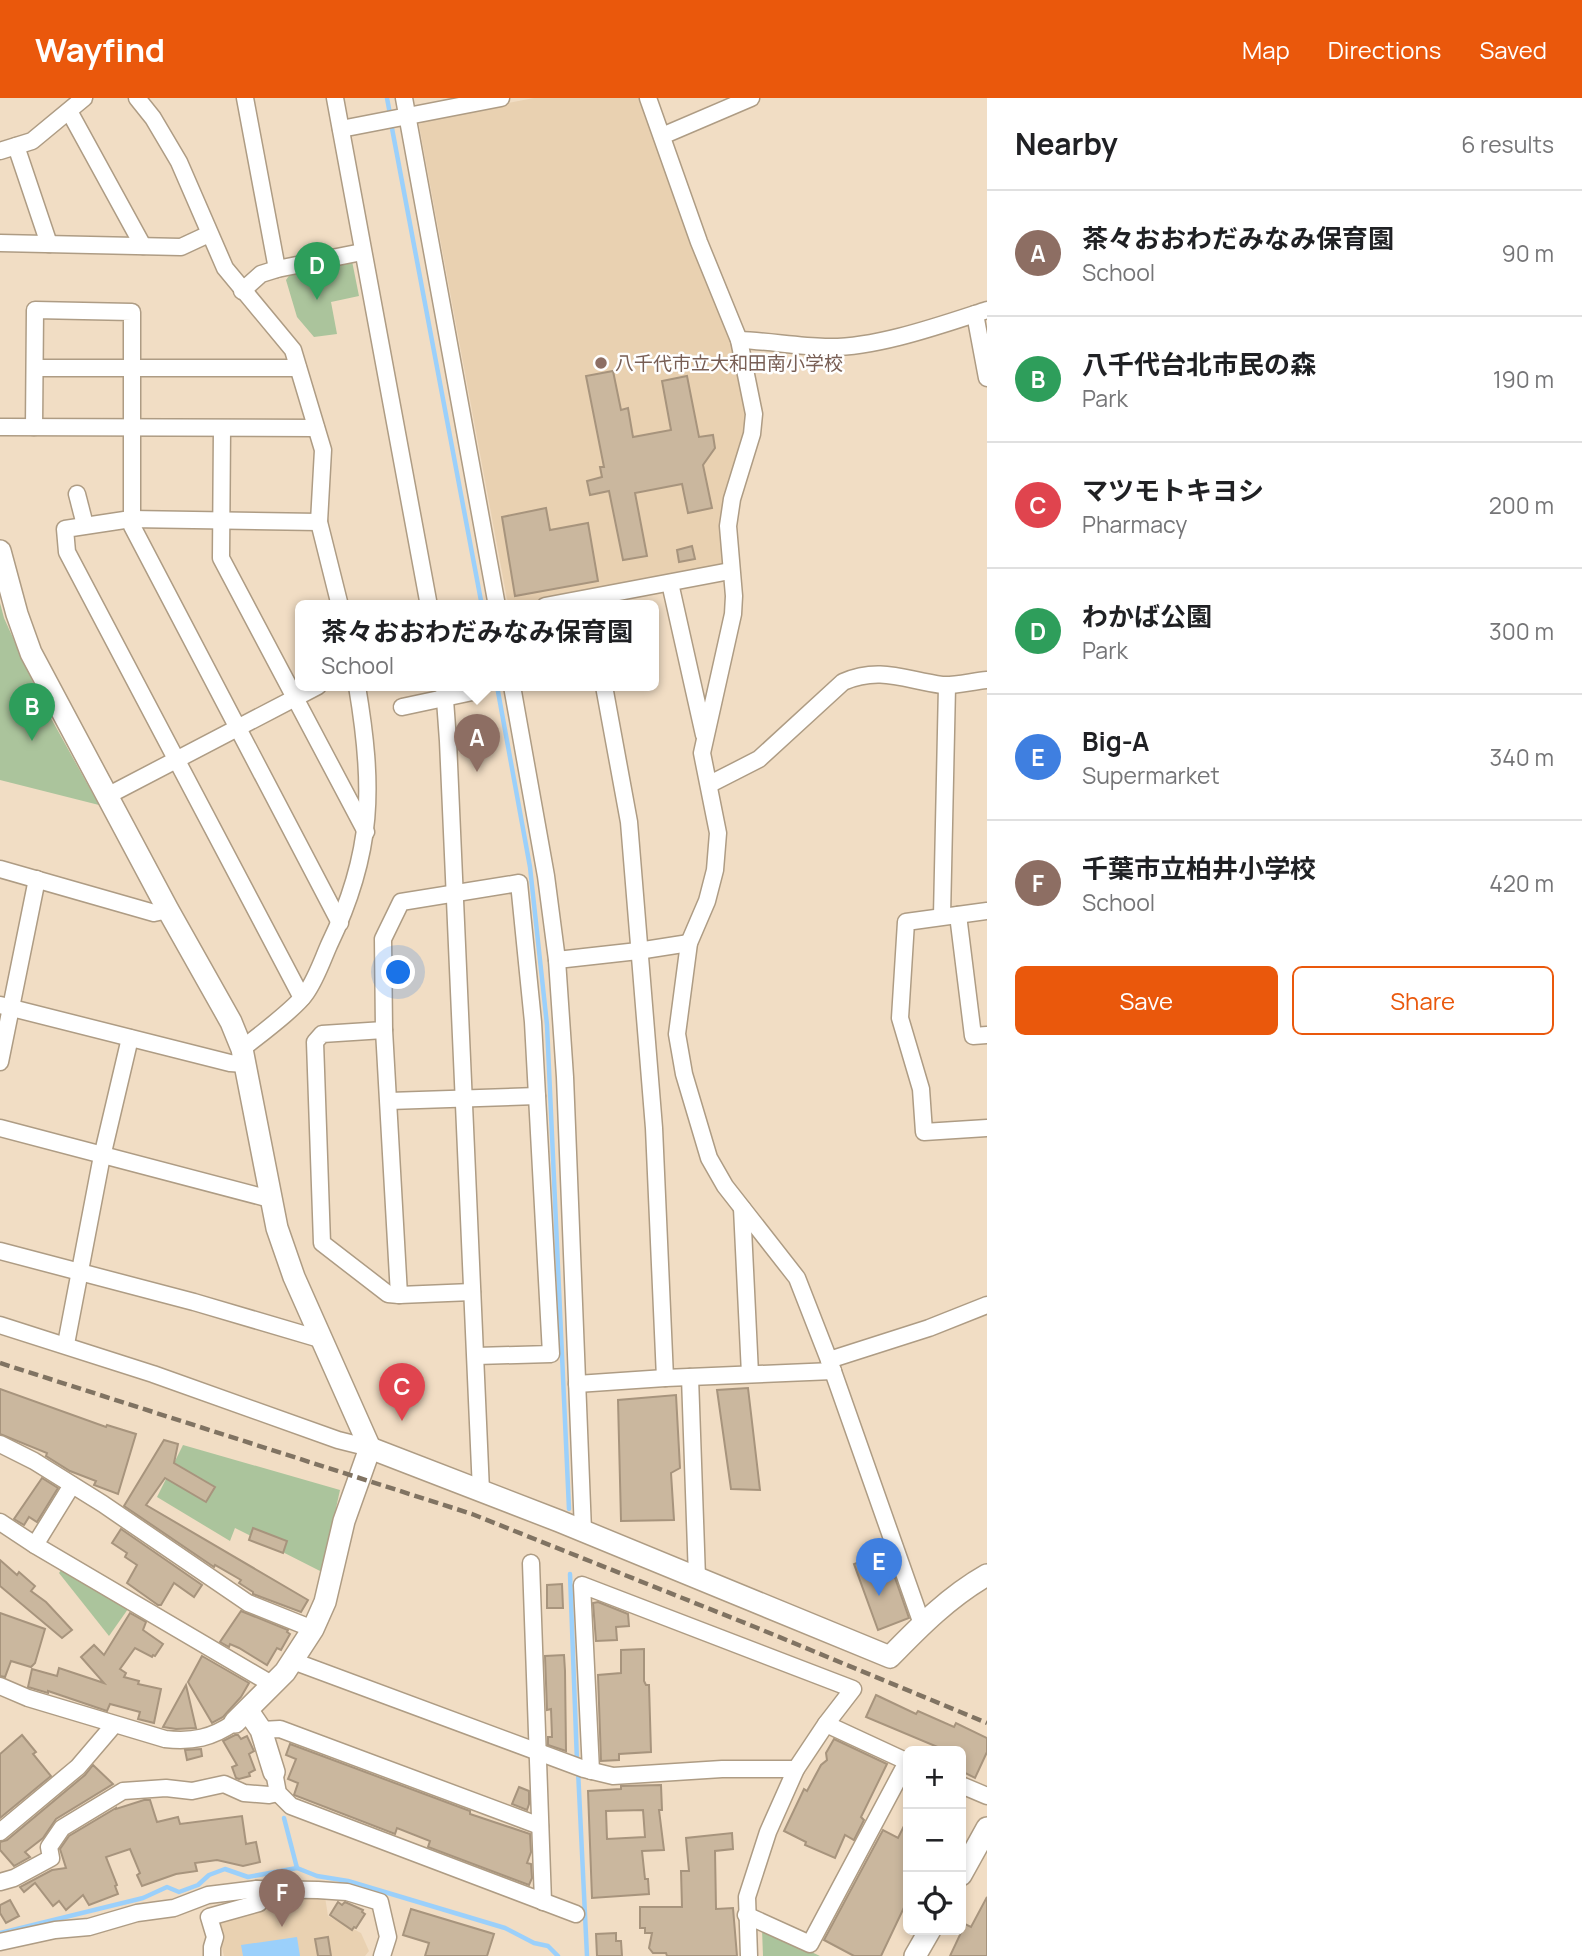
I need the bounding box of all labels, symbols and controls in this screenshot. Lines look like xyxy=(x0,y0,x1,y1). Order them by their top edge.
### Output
text: Wayfind xyxy=(35,27,165,72)
text: Map xyxy=(1242,33,1290,66)
text: Directions xyxy=(1328,33,1441,66)
text: Saved xyxy=(1479,33,1547,66)
text: Nearby xyxy=(1015,123,1118,164)
text: 6 results xyxy=(1461,128,1554,160)
text: 茶々おおわだみなみ保育園 xyxy=(1082,220,1394,256)
text: A xyxy=(1030,237,1046,269)
text: 90 m xyxy=(1502,237,1554,269)
pin: D xyxy=(294,242,340,300)
text: School xyxy=(1082,256,1155,288)
text: 八千代台北市民の森 xyxy=(1082,346,1316,382)
place label: 八千代市立大和田南小学校 xyxy=(615,350,843,376)
marker: 八千代市立大和田南小学校 xyxy=(593,355,609,371)
text: B xyxy=(1031,363,1045,395)
text: 190 m xyxy=(1493,363,1554,395)
text: Park xyxy=(1082,382,1128,414)
text: マツモトキヨシ xyxy=(1082,472,1264,508)
text: C xyxy=(1030,489,1047,521)
text: 200 m xyxy=(1489,489,1554,521)
text: Pharmacy xyxy=(1082,508,1187,540)
text: わかば公園 xyxy=(1082,598,1212,634)
popup xyxy=(295,600,659,691)
text: 茶々おおわだみなみ保育園 xyxy=(321,613,633,649)
text: D xyxy=(1030,615,1046,647)
text: 300 m xyxy=(1489,615,1554,647)
text: Park xyxy=(1082,634,1128,666)
text: School xyxy=(321,649,394,681)
pin: B xyxy=(9,683,55,741)
pin: A xyxy=(454,714,500,772)
text: Big-A xyxy=(1082,723,1150,759)
text: E xyxy=(1031,741,1045,773)
text: 340 m xyxy=(1490,741,1554,773)
text: Supermarket xyxy=(1082,759,1220,791)
text: 千葉市立柏井小学校 xyxy=(1082,850,1316,886)
text: F xyxy=(1032,867,1044,899)
text: 420 m xyxy=(1489,867,1554,899)
text: School xyxy=(1082,886,1155,918)
your location xyxy=(381,955,415,989)
button: Save xyxy=(1015,966,1278,1035)
button: Share xyxy=(1292,966,1554,1035)
pin: C xyxy=(379,1363,425,1421)
pin: E xyxy=(856,1538,902,1596)
map controls xyxy=(903,1746,966,1935)
button: + xyxy=(903,1746,966,1809)
button: − xyxy=(903,1809,966,1872)
pin: F xyxy=(259,1869,305,1927)
button: locate xyxy=(903,1872,966,1935)

